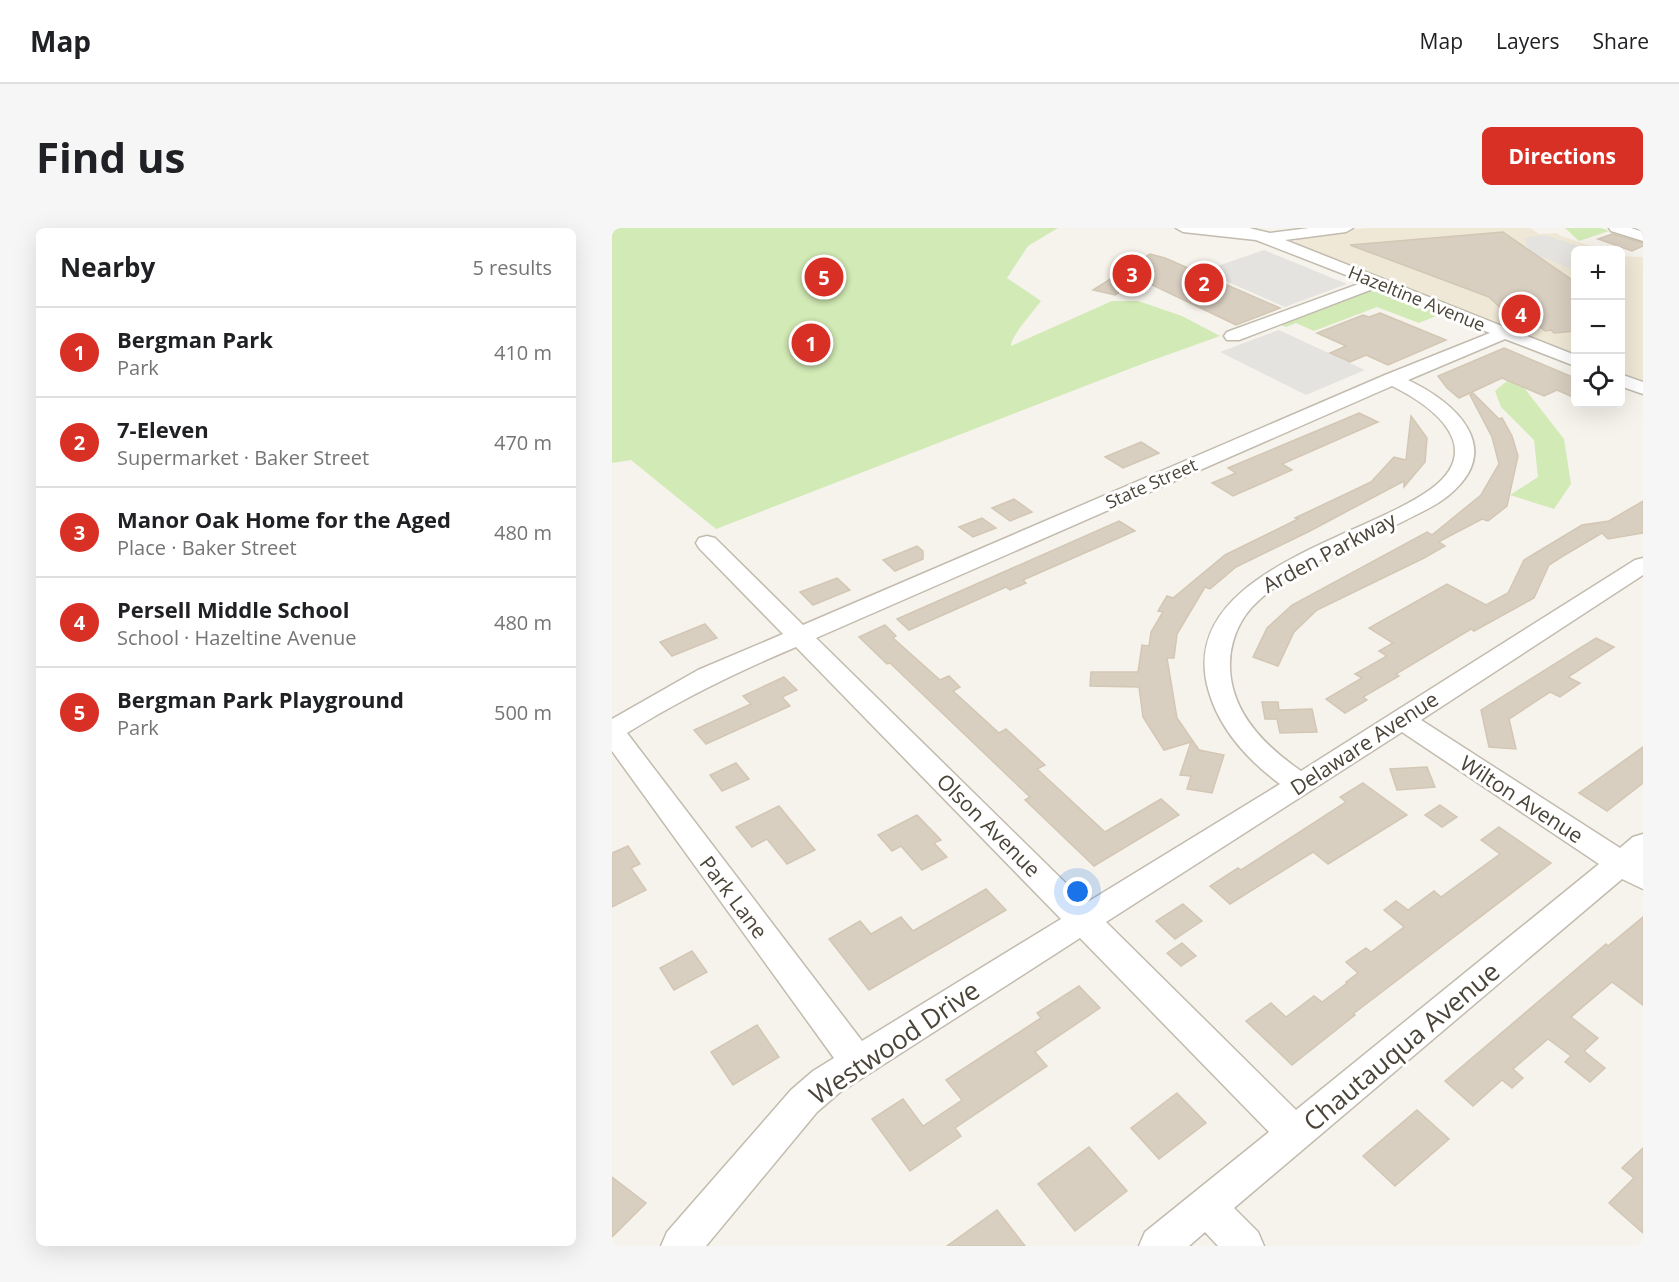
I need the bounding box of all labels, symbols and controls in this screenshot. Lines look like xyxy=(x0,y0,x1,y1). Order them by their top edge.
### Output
text: Map xyxy=(30,22,91,60)
text: Map xyxy=(1420,27,1463,55)
text: Layers xyxy=(1496,27,1560,55)
text: Share xyxy=(1593,27,1649,55)
button: Directions xyxy=(1482,127,1643,185)
text: Find us xyxy=(36,128,185,185)
map controls xyxy=(1571,246,1625,408)
button: + xyxy=(1571,246,1625,300)
text: Nearby xyxy=(60,249,155,285)
pin: 3 xyxy=(1112,252,1152,296)
text: 5 results xyxy=(472,254,552,281)
pin: 5 xyxy=(804,254,844,300)
pin: 2 xyxy=(1184,260,1224,306)
street label: Hazeltine Avenue xyxy=(1345,260,1489,336)
pin: 4 xyxy=(1502,292,1540,337)
button: − xyxy=(1571,300,1625,354)
pin: 1 xyxy=(792,320,830,366)
text: Bergman Park xyxy=(117,324,273,354)
text: 1 xyxy=(74,339,85,366)
text: 410 m xyxy=(494,339,552,366)
text: Park xyxy=(117,354,159,381)
button: locate xyxy=(1571,354,1625,408)
text: 7-Eleven xyxy=(117,414,209,444)
text: 2 xyxy=(74,429,85,456)
text: 470 m xyxy=(494,429,552,456)
text: Supermarket · Baker Street xyxy=(117,444,369,471)
street label: State Street xyxy=(1101,452,1201,514)
text: Manor Oak Home for the Aged xyxy=(117,504,451,534)
street label: Arden Parkway xyxy=(1257,505,1401,599)
text: 3 xyxy=(74,519,85,546)
text: 480 m xyxy=(494,519,552,546)
text: Place · Baker Street xyxy=(117,534,297,561)
text: Persell Middle School xyxy=(117,594,349,624)
text: 4 xyxy=(74,609,85,636)
text: 480 m xyxy=(494,609,552,636)
text: School · Hazeltine Avenue xyxy=(117,624,357,651)
text: Bergman Park Playground xyxy=(117,684,404,714)
street label: Delaware Avenue xyxy=(1285,685,1443,801)
text: 5 xyxy=(74,699,85,726)
text: 500 m xyxy=(494,699,552,726)
text: Park xyxy=(117,714,159,741)
street label: Wilton Avenue xyxy=(1455,749,1589,849)
street label: Olson Avenue xyxy=(931,767,1047,883)
street label: Park Lane xyxy=(694,850,774,944)
your location xyxy=(1063,877,1092,906)
street label: Chautauqua Avenue xyxy=(1295,953,1507,1139)
street label: Westwood Drive xyxy=(802,972,986,1112)

